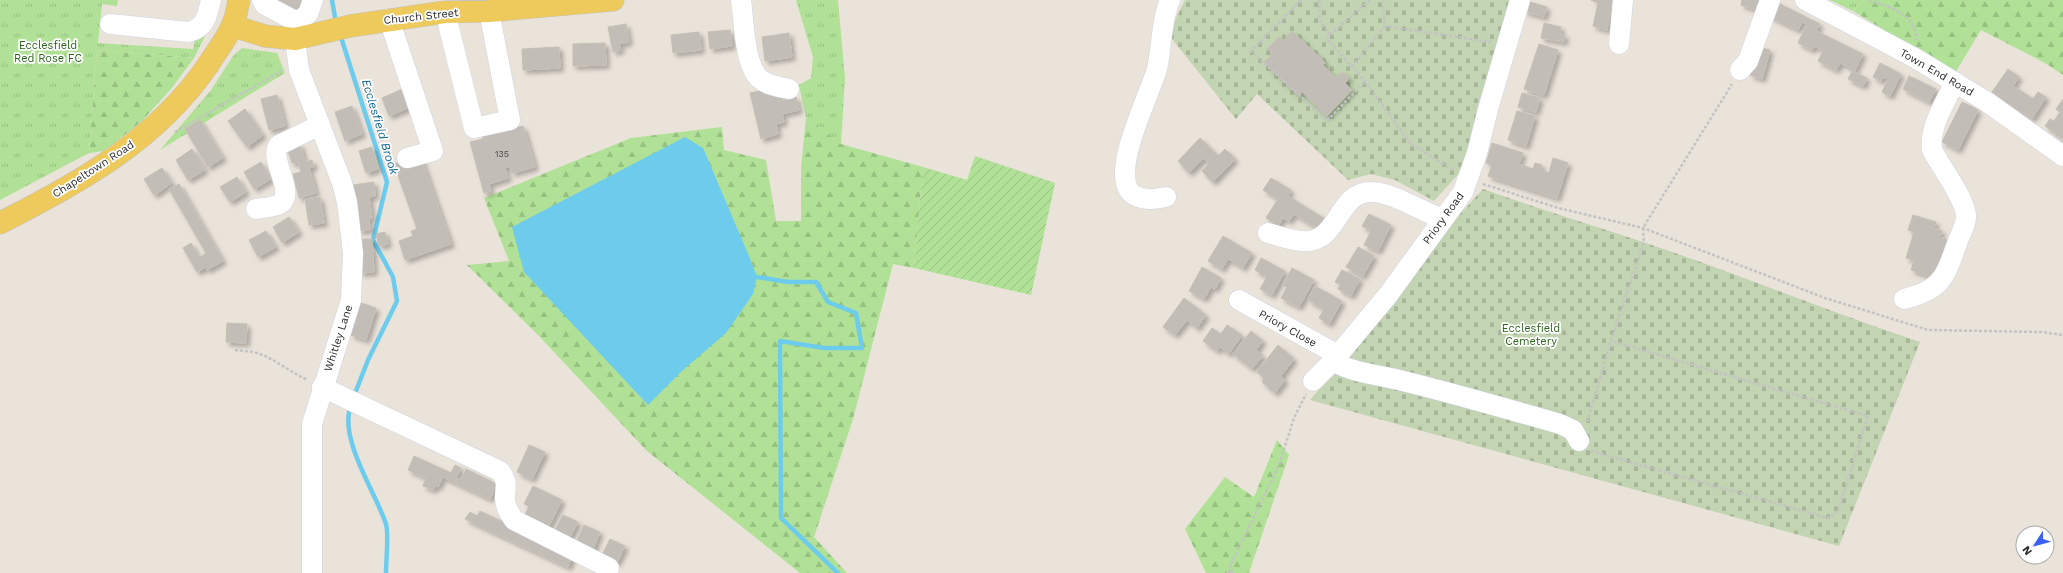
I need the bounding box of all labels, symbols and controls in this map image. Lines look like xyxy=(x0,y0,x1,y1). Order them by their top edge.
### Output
street label: Church Street xyxy=(383,6,460,27)
park label: Ecclesfield Red Rose FC xyxy=(14,39,82,65)
street label: Town End Road xyxy=(1898,46,1976,99)
water label: Ecclesfield Brook xyxy=(359,78,401,177)
street label: Chapeltown Road xyxy=(50,138,136,201)
house number: 135 xyxy=(495,149,509,159)
street label: Priory Road xyxy=(1420,190,1467,247)
street label: Whitley Lane xyxy=(322,303,355,373)
street label: Priory Close xyxy=(1257,307,1319,350)
park label: Ecclesfield Cemetery xyxy=(1502,322,1560,348)
north arrow xyxy=(2015,525,2055,565)
text: N xyxy=(2020,543,2035,558)

